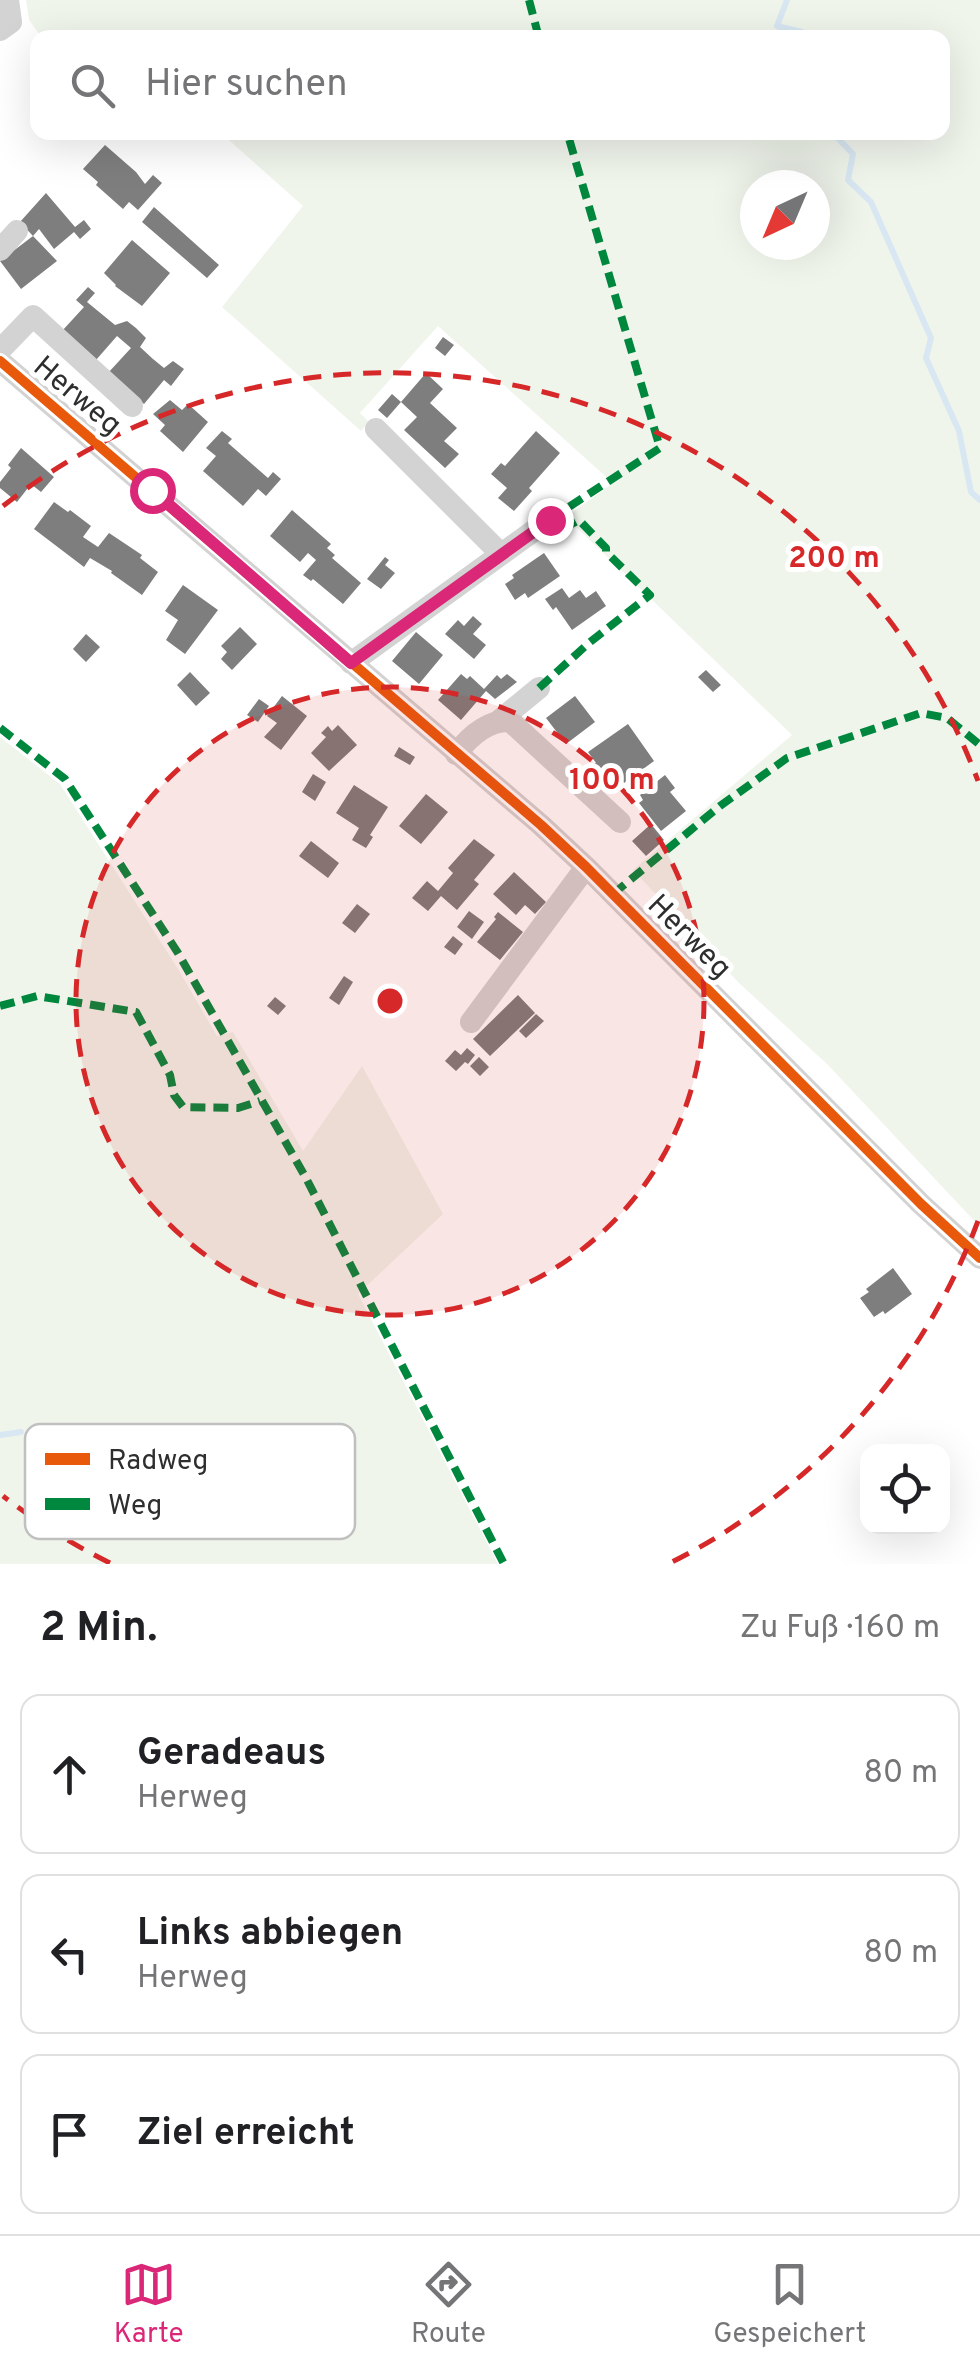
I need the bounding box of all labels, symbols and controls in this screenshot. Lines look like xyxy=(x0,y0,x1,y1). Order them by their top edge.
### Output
search box xyxy=(30,30,950,140)
icon: search xyxy=(65,58,120,113)
text: Hier suchen xyxy=(145,61,348,110)
north arrow xyxy=(740,170,830,260)
street label: Herweg xyxy=(25,349,128,444)
route start xyxy=(130,468,176,514)
route end xyxy=(528,498,574,544)
text: 200 m xyxy=(788,541,880,578)
text: 100 m xyxy=(569,763,655,800)
street label: Herweg xyxy=(638,888,738,988)
centre of rings xyxy=(372,983,408,1019)
legend xyxy=(25,1424,355,1539)
text: Radweg xyxy=(108,1444,208,1480)
map controls xyxy=(860,1444,950,1534)
button: locate xyxy=(860,1444,950,1534)
text: Weg xyxy=(108,1489,162,1525)
text: 2 Min. xyxy=(40,1603,157,1656)
text: Zu Fuß · 160 m xyxy=(740,1609,940,1649)
text: Geradeaus xyxy=(137,1730,326,1779)
icon: ahead xyxy=(42,1747,97,1802)
text: 80 m xyxy=(864,1754,938,1794)
text: Herweg xyxy=(137,1779,248,1819)
text: Links abbiegen xyxy=(137,1910,403,1959)
icon: left xyxy=(42,1927,97,1982)
text: 80 m xyxy=(864,1934,938,1974)
text: Herweg xyxy=(137,1959,248,1999)
icon: arrive xyxy=(42,2107,97,2162)
text: Ziel erreicht xyxy=(137,2110,355,2159)
tab: Karte xyxy=(114,2257,184,2353)
tab: Route xyxy=(411,2257,486,2353)
tab: Gespeichert xyxy=(713,2257,866,2353)

